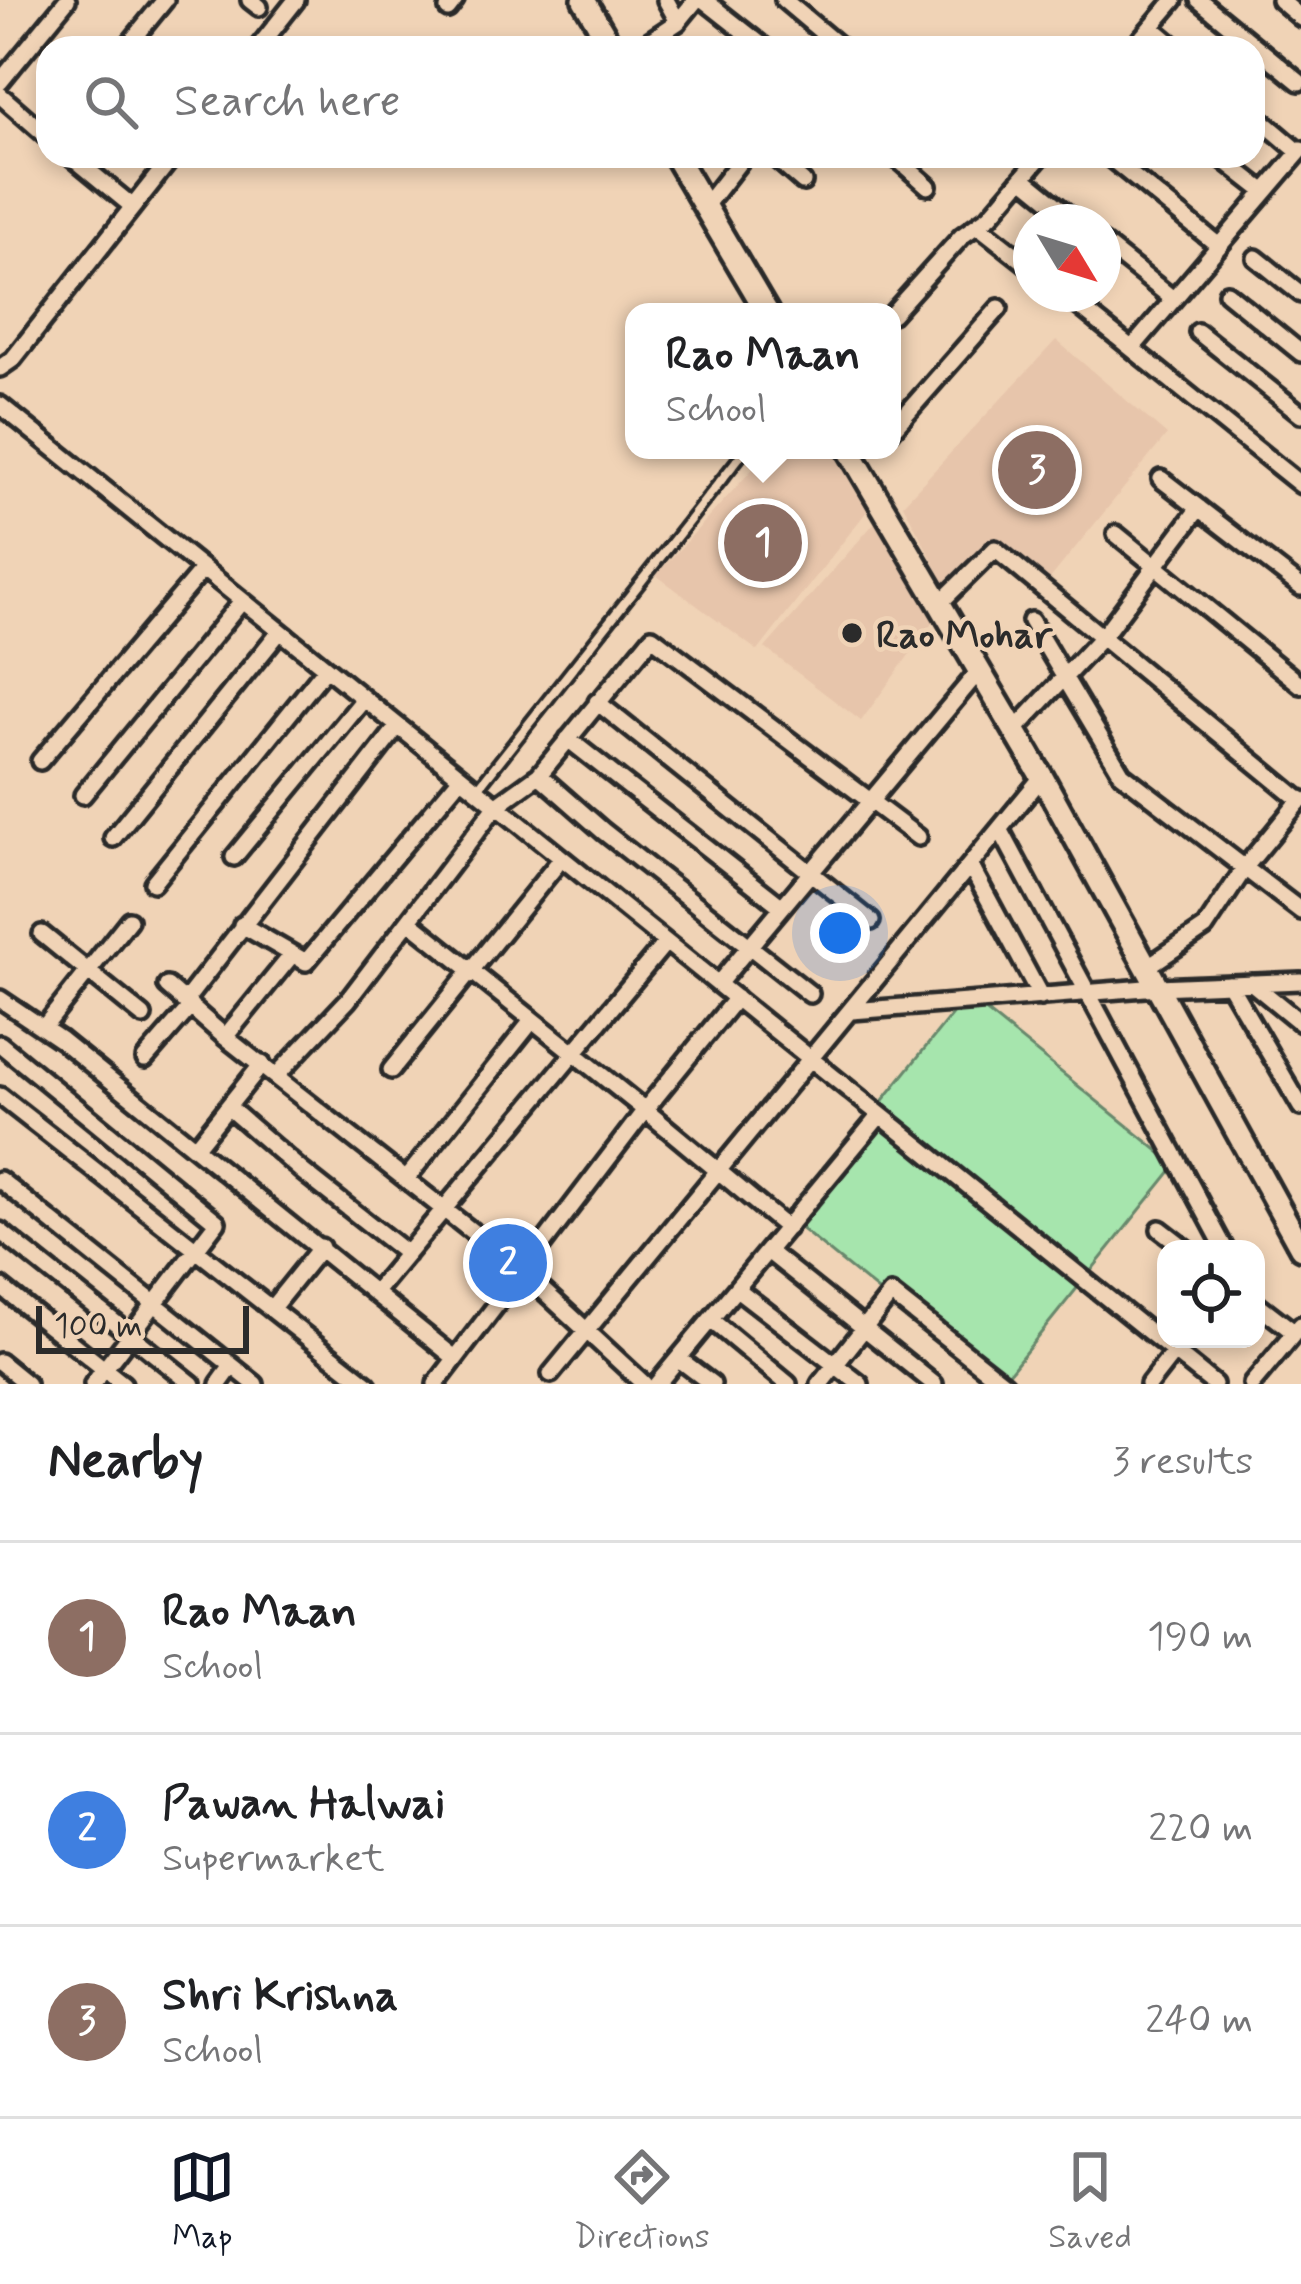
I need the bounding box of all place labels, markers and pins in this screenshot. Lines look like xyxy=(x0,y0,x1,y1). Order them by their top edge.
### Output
pin: 3 xyxy=(998,425,1076,515)
pin: 1 xyxy=(724,498,802,588)
place label: Rao Mohar xyxy=(876,611,1053,662)
marker: Rao Mohar xyxy=(839,620,865,646)
pin: 2 xyxy=(469,1218,547,1308)

